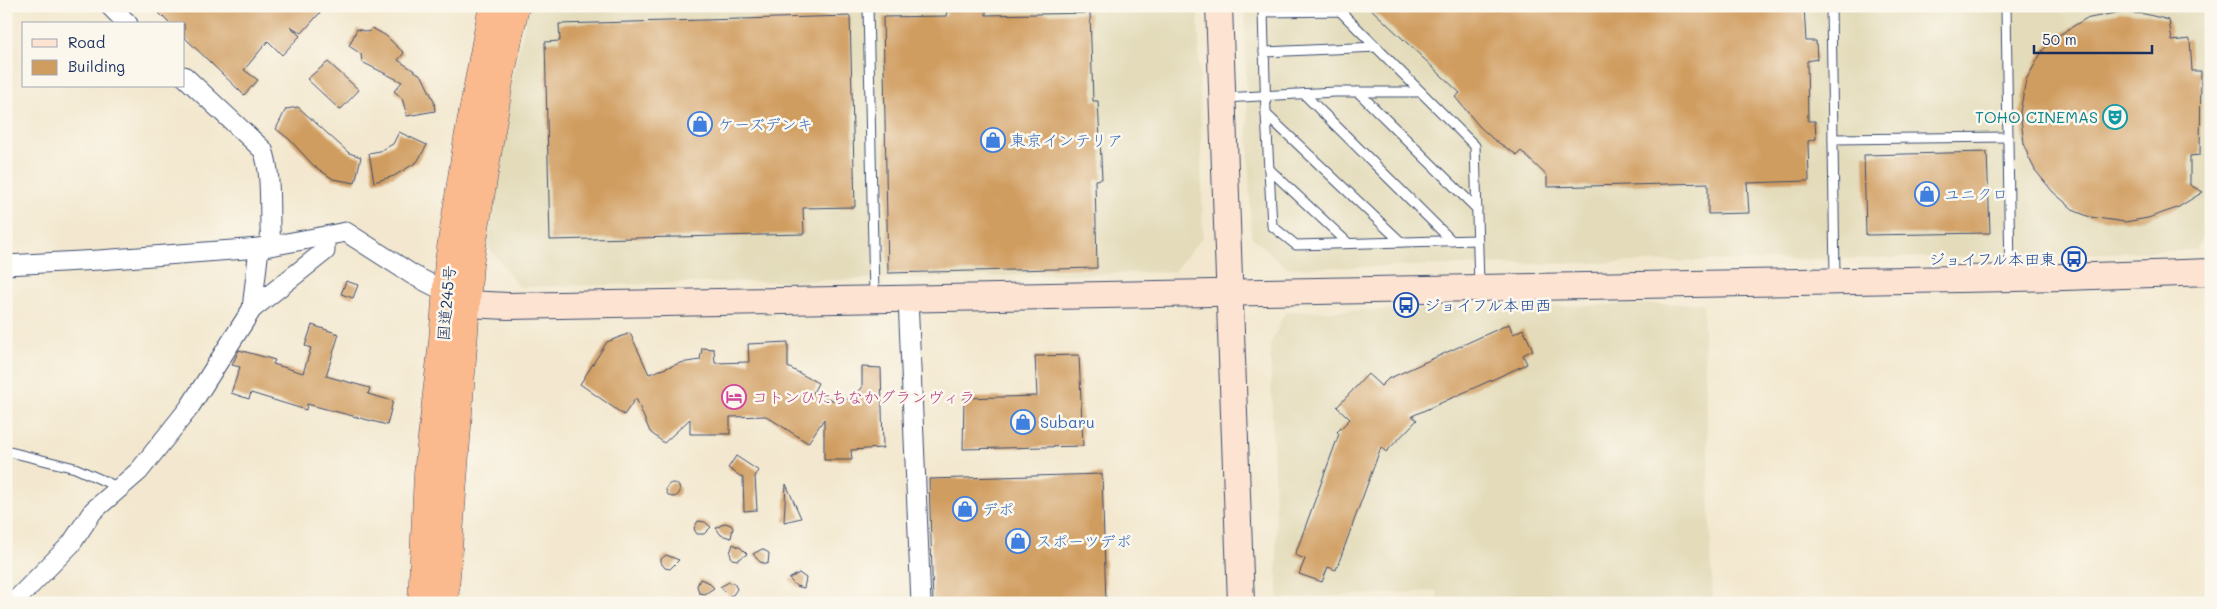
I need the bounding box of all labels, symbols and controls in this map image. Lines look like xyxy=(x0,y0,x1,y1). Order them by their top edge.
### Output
legend xyxy=(22,22,185,88)
scale bar xyxy=(2034,22,2152,54)
text: 50 m xyxy=(2042,29,2077,49)
text: Road xyxy=(68,32,105,52)
text: Building xyxy=(68,56,125,76)
theatre icon: TOHO CINEMAS xyxy=(2102,104,2128,130)
place label: TOHO CINEMAS xyxy=(1975,106,2098,127)
shop icon: ケーズデンキ xyxy=(687,111,713,137)
place label: ケーズデンキ xyxy=(718,113,813,134)
shop icon: 東京インテリア xyxy=(980,127,1006,153)
place label: 東京インテリア xyxy=(1010,129,1123,150)
shop icon: ユニクロ xyxy=(1914,181,1940,207)
place label: ユニクロ xyxy=(1944,183,2008,204)
bus stop icon: ジョイフル本田東 xyxy=(2061,246,2087,272)
place label: ジョイフル本田東 xyxy=(1929,248,2056,269)
street label: 国道245号 xyxy=(432,264,459,342)
bus stop icon: ジョイフル本田西 xyxy=(1393,292,1419,318)
place label: ジョイフル本田西 xyxy=(1424,294,1551,315)
hotel icon: コトンひたちなかグランヴィラ xyxy=(721,384,747,410)
place label: コトンひたちなかグランヴィラ xyxy=(752,386,975,407)
shop icon: Subaru xyxy=(1010,409,1036,435)
place label: Subaru xyxy=(1040,411,1095,432)
shop icon: デポ xyxy=(952,496,978,522)
place label: デポ xyxy=(982,498,1014,519)
shop icon: スポーツデポ xyxy=(1005,528,1031,554)
place label: スポーツデポ xyxy=(1036,530,1132,551)

